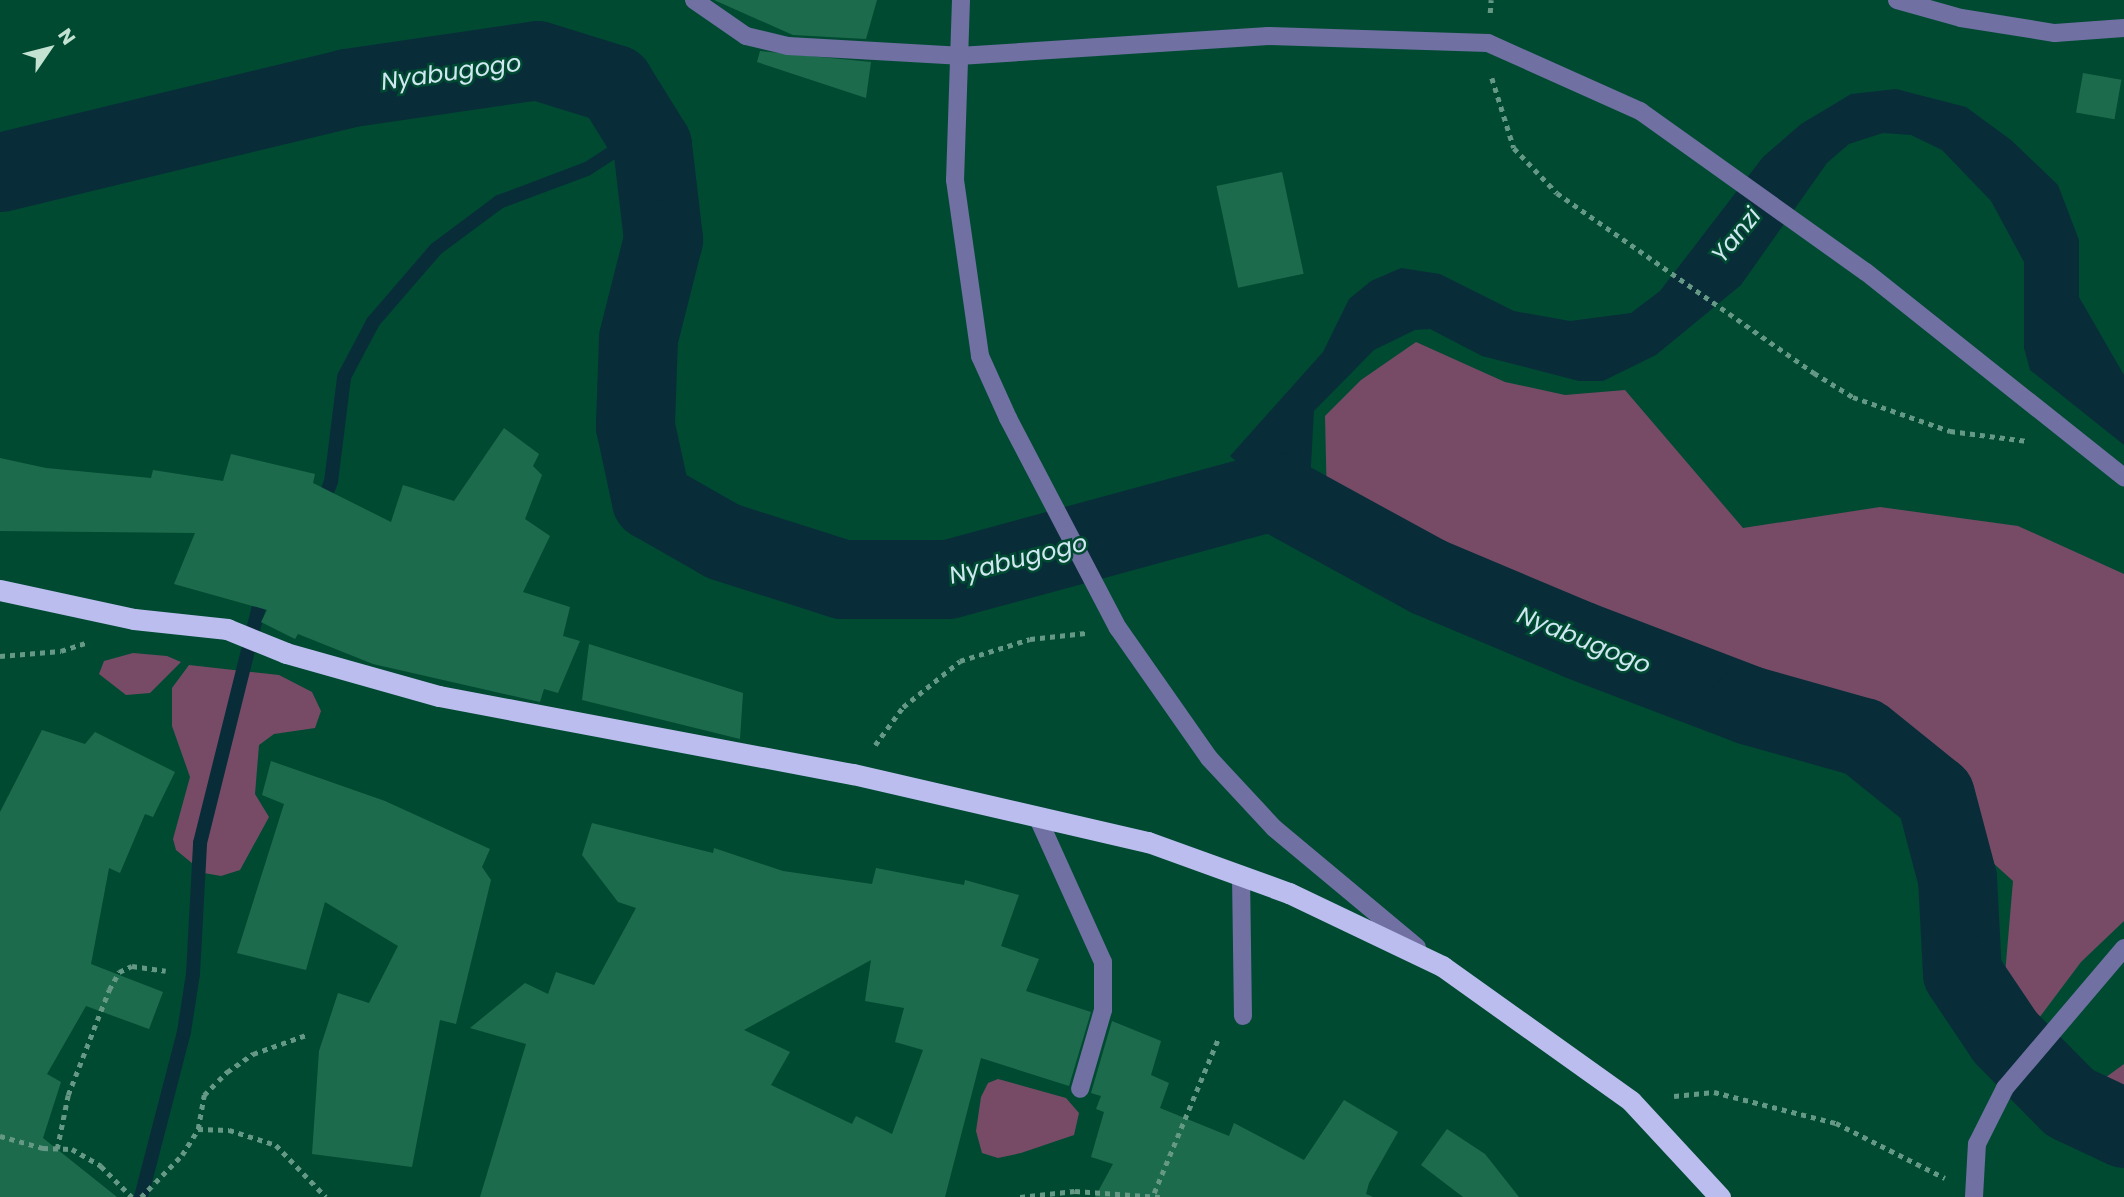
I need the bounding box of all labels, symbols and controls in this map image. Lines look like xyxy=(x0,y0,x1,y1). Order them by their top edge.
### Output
north arrow xyxy=(14,14,84,84)
text: N xyxy=(51,23,82,50)
water label: Nyabugogo xyxy=(379,48,523,96)
water label: Yanzi xyxy=(1705,202,1767,268)
water label: Nyabugogo xyxy=(946,528,1090,590)
water label: Nyabugogo xyxy=(1513,600,1655,680)

